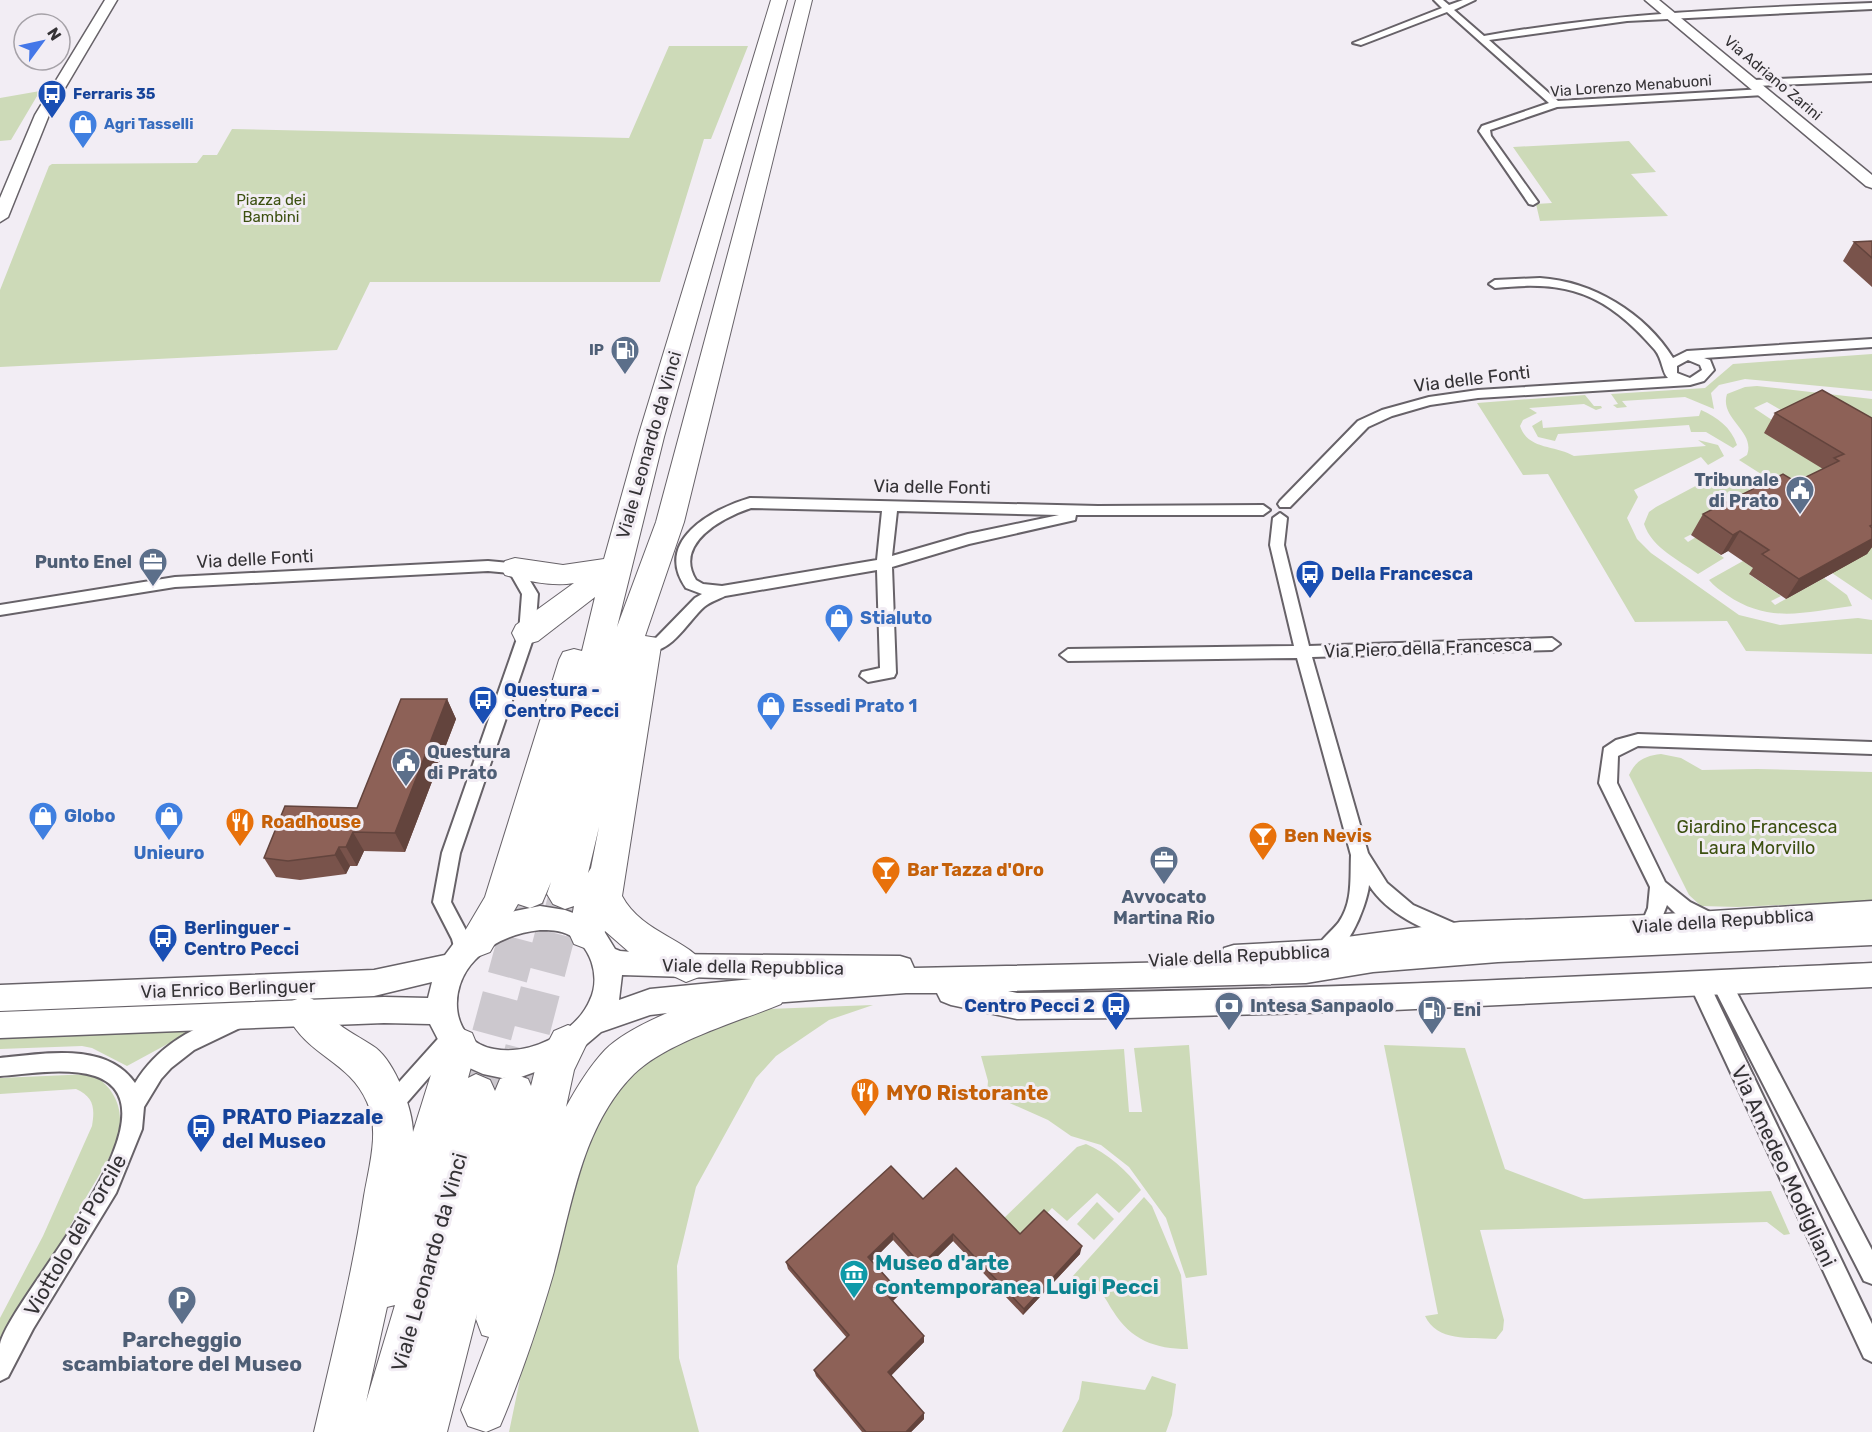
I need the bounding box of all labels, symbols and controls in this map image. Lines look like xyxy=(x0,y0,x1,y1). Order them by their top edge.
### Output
north arrow xyxy=(12,12,72,72)
text: N xyxy=(43,24,65,44)
street label: Via Adriano Zarini xyxy=(1720,32,1826,124)
street label: Via Lorenzo Menabuoni xyxy=(1550,71,1712,101)
bus stop icon: Ferraris 35 xyxy=(36,78,68,120)
place label: Ferraris 35 xyxy=(73,85,156,103)
shop icon: Agri Tasselli xyxy=(67,108,99,150)
place label: Agri Tasselli xyxy=(104,115,193,133)
park label: Piazza dei Bambini xyxy=(236,191,306,226)
fuel station icon: IP xyxy=(609,334,641,376)
place label: IP xyxy=(589,341,604,359)
street label: Viale Leonardo da Vinci xyxy=(612,349,686,541)
street label: Via delle Fonti xyxy=(1412,361,1532,397)
place label: Tribunale di Prato xyxy=(1694,469,1779,512)
public building icon: Tribunale di Prato xyxy=(1784,474,1816,516)
street label: Via delle Fonti xyxy=(873,475,991,499)
street label: Via delle Fonti xyxy=(196,545,314,573)
office icon: Punto Enel xyxy=(137,546,169,588)
place label: Punto Enel xyxy=(35,551,132,573)
bus stop icon: Della Francesca xyxy=(1294,558,1326,600)
place label: Della Francesca xyxy=(1331,563,1473,585)
shop icon: Stialuto xyxy=(823,602,855,644)
place label: Stialuto xyxy=(860,607,932,629)
street label: Via Piero della Francesca xyxy=(1323,633,1533,663)
place label: Questura - Centro Pecci xyxy=(504,679,619,722)
bus stop icon: Questura - Centro Pecci xyxy=(467,684,499,726)
shop icon: Essedi Prato 1 xyxy=(755,690,787,732)
place label: Essedi Prato 1 xyxy=(792,695,917,717)
place label: Questura di Prato xyxy=(427,741,511,784)
public building icon: Questura di Prato xyxy=(390,746,422,788)
shop icon: Globo xyxy=(27,800,59,842)
shop icon: Unieuro xyxy=(153,800,185,842)
place label: Globo xyxy=(64,805,115,827)
restaurant icon: Roadhouse xyxy=(224,806,256,848)
place label: Roadhouse xyxy=(261,811,361,833)
park label: Giardino Francesca Laura Morvillo xyxy=(1677,816,1837,859)
bar icon: Ben Nevis xyxy=(1247,820,1279,862)
place label: Ben Nevis xyxy=(1284,825,1372,847)
place label: Unieuro xyxy=(133,842,205,864)
office icon: Avvocato Martina Rio xyxy=(1148,844,1180,886)
bar icon: Bar Tazza d'Oro xyxy=(870,854,902,896)
place label: Bar Tazza d'Oro xyxy=(907,859,1044,881)
place label: Avvocato Martina Rio xyxy=(1113,886,1215,929)
street label: Viale della Repubblica xyxy=(1631,904,1815,938)
place label: Berlinguer - Centro Pecci xyxy=(184,917,299,960)
bus stop icon: Berlinguer - Centro Pecci xyxy=(147,922,179,964)
street label: Viale della Repubblica xyxy=(1147,940,1331,972)
street label: Viale della Repubblica xyxy=(662,954,844,980)
street label: Via Enrico Berlinguer xyxy=(140,975,316,1003)
bus stop icon: Centro Pecci 2 xyxy=(1100,990,1132,1032)
bank icon: Intesa Sanpaolo xyxy=(1213,990,1245,1032)
fuel station icon: Eni xyxy=(1416,994,1448,1036)
place label: Centro Pecci 2 xyxy=(964,995,1095,1017)
place label: Intesa Sanpaolo xyxy=(1250,995,1394,1017)
place label: Eni xyxy=(1453,999,1481,1021)
street label: Via Amedeo Modigliani xyxy=(1726,1061,1842,1271)
restaurant icon: MYO Ristorante xyxy=(849,1076,881,1118)
place label: MYO Ristorante xyxy=(886,1080,1049,1105)
place label: PRATO Piazzale del Museo xyxy=(222,1104,383,1153)
bus stop icon: PRATO Piazzale del Museo xyxy=(185,1112,217,1154)
street label: Viottolo del Porcile xyxy=(18,1150,132,1320)
street label: Viale Leonardo da Vinci xyxy=(386,1150,472,1374)
place label: Museo d'arte contemporanea Luigi Pecci xyxy=(875,1250,1159,1299)
museum icon: Museo d'arte contemporanea Luigi Pecci xyxy=(838,1258,870,1300)
parking icon: Parcheggio scambiatore del Museo xyxy=(166,1284,198,1326)
place label: Parcheggio scambiatore del Museo xyxy=(62,1327,302,1376)

